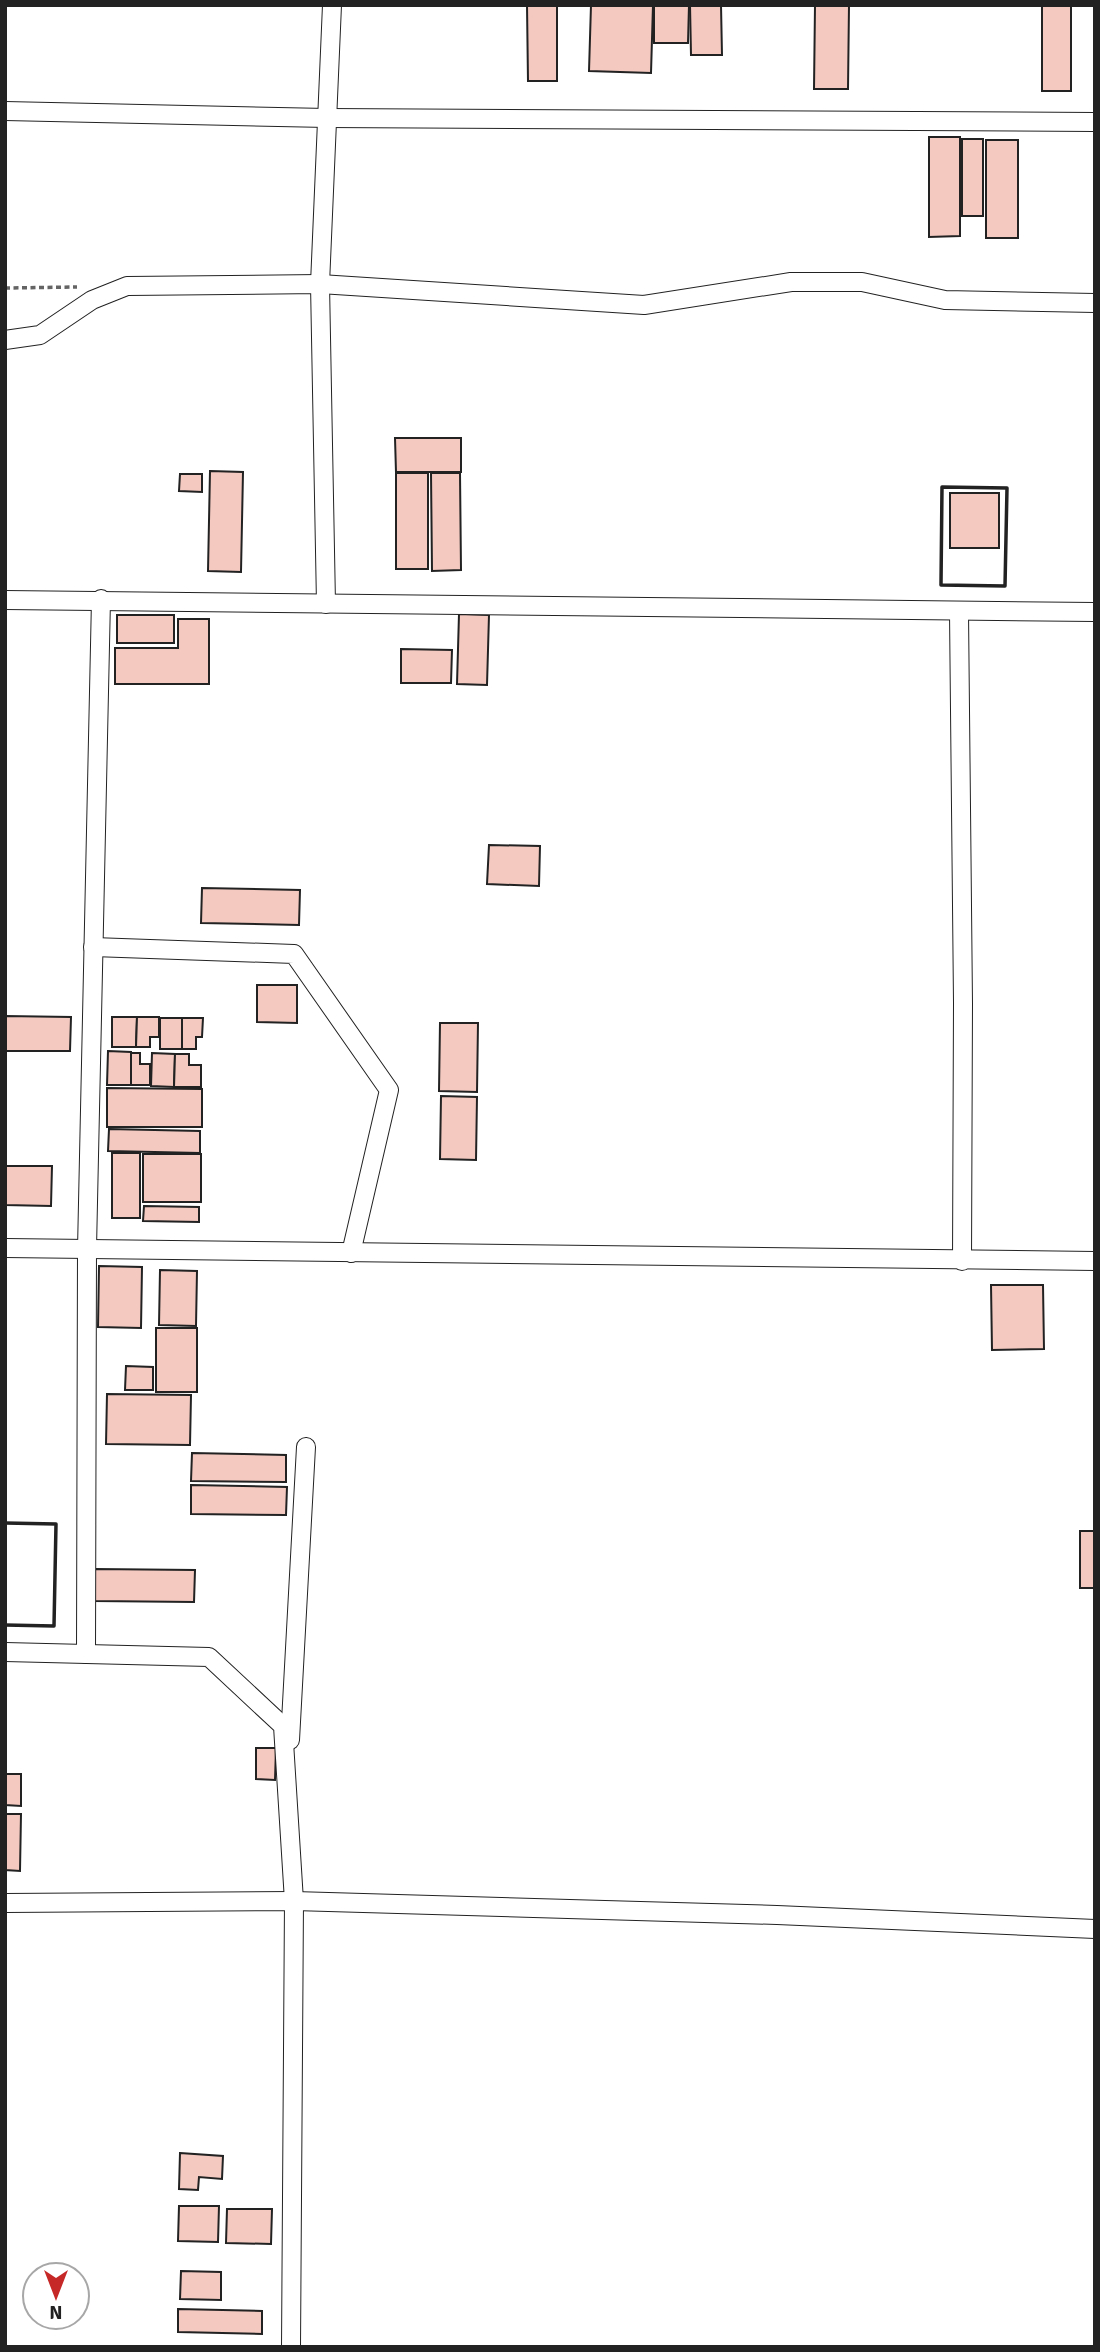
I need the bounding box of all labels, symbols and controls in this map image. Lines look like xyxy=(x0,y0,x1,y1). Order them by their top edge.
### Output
north arrow xyxy=(21,2261,91,2331)
text: N xyxy=(49,2300,63,2324)

